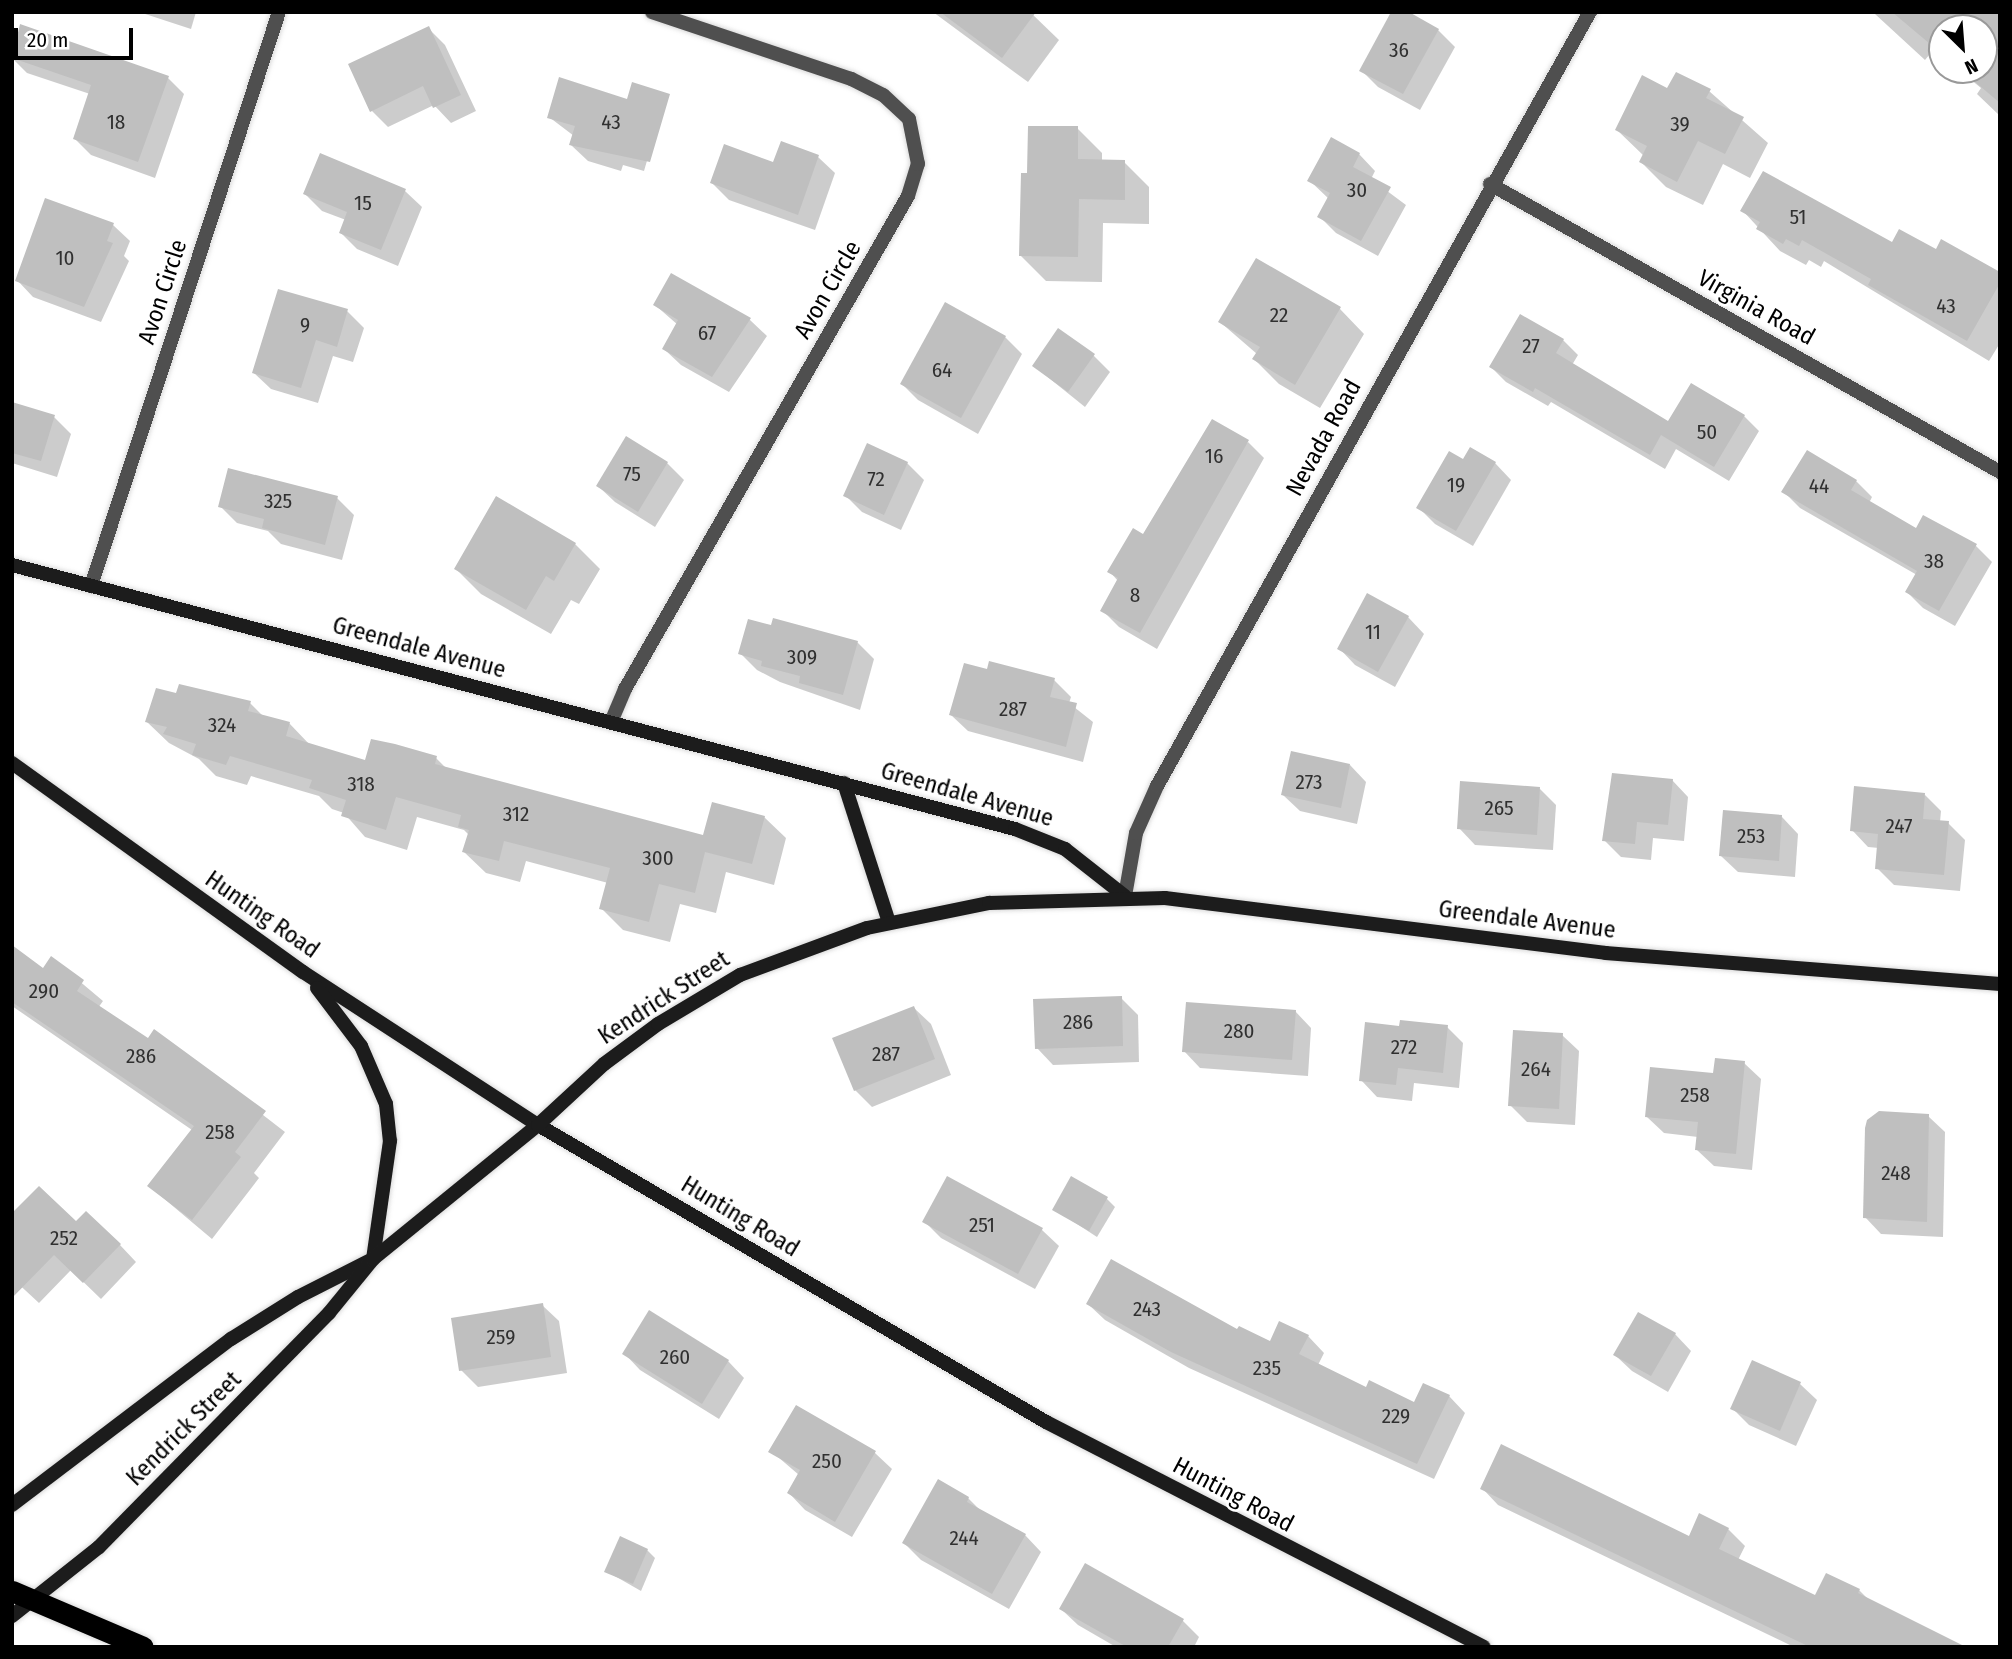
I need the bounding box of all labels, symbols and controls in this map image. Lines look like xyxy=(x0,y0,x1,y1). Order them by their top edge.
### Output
scale bar xyxy=(18,14,136,58)
north arrow xyxy=(1928,14,1998,84)
text: 20 m xyxy=(27,27,68,53)
house number: 36 xyxy=(1389,37,1409,63)
text: N xyxy=(1961,54,1981,79)
house number: 18 xyxy=(107,109,125,135)
house number: 43 xyxy=(601,109,621,135)
house number: 39 xyxy=(1670,111,1690,137)
house number: 30 xyxy=(1347,177,1367,203)
house number: 15 xyxy=(354,190,372,216)
house number: 51 xyxy=(1790,204,1806,230)
street label: Avon Circle xyxy=(133,236,193,348)
street label: Avon Circle xyxy=(788,236,868,344)
house number: 10 xyxy=(55,245,75,271)
street label: Virginia Road xyxy=(1692,264,1820,352)
house number: 43 xyxy=(1936,293,1956,319)
house number: 22 xyxy=(1270,302,1288,328)
house number: 9 xyxy=(300,312,310,338)
house number: 67 xyxy=(698,320,716,346)
house number: 27 xyxy=(1522,333,1540,359)
house number: 64 xyxy=(932,357,952,383)
street label: Nevada Road xyxy=(1280,375,1368,501)
house number: 50 xyxy=(1697,419,1717,445)
house number: 16 xyxy=(1205,443,1223,469)
house number: 75 xyxy=(623,461,641,487)
house number: 72 xyxy=(867,466,885,492)
house number: 19 xyxy=(1447,472,1465,498)
house number: 44 xyxy=(1809,473,1829,499)
house number: 325 xyxy=(264,488,292,514)
house number: 38 xyxy=(1924,548,1944,574)
house number: 8 xyxy=(1130,582,1140,608)
street label: Greendale Avenue xyxy=(329,611,509,685)
house number: 11 xyxy=(1365,619,1381,645)
house number: 309 xyxy=(787,644,817,670)
house number: 287 xyxy=(999,696,1027,722)
house number: 324 xyxy=(208,712,236,738)
street label: Greendale Avenue xyxy=(877,757,1057,833)
house number: 273 xyxy=(1296,769,1322,795)
house number: 318 xyxy=(347,771,375,797)
house number: 265 xyxy=(1484,795,1514,821)
house number: 312 xyxy=(503,801,529,827)
house number: 247 xyxy=(1885,813,1913,839)
house number: 253 xyxy=(1737,823,1765,849)
house number: 300 xyxy=(642,845,674,871)
street label: Hunting Road xyxy=(199,865,325,965)
street label: Greendale Avenue xyxy=(1437,895,1617,945)
street label: Kendrick Street xyxy=(593,945,735,1051)
house number: 290 xyxy=(29,978,59,1004)
house number: 286 xyxy=(1063,1009,1093,1035)
house number: 280 xyxy=(1224,1018,1254,1044)
house number: 272 xyxy=(1391,1034,1417,1060)
house number: 287 xyxy=(872,1041,900,1067)
house number: 286 xyxy=(126,1043,156,1069)
house number: 264 xyxy=(1521,1056,1551,1082)
house number: 258 xyxy=(1680,1082,1710,1108)
house number: 258 xyxy=(205,1119,235,1145)
house number: 248 xyxy=(1881,1160,1911,1186)
street label: Hunting Road xyxy=(676,1170,804,1264)
house number: 251 xyxy=(969,1212,995,1238)
house number: 252 xyxy=(50,1225,78,1251)
house number: 243 xyxy=(1133,1296,1161,1322)
house number: 259 xyxy=(487,1324,515,1350)
house number: 260 xyxy=(660,1344,690,1370)
house number: 235 xyxy=(1253,1355,1281,1381)
street label: Kendrick Street xyxy=(121,1366,247,1492)
house number: 229 xyxy=(1382,1403,1410,1429)
house number: 250 xyxy=(812,1448,842,1474)
street label: Hunting Road xyxy=(1168,1451,1298,1539)
house number: 244 xyxy=(949,1525,979,1551)

